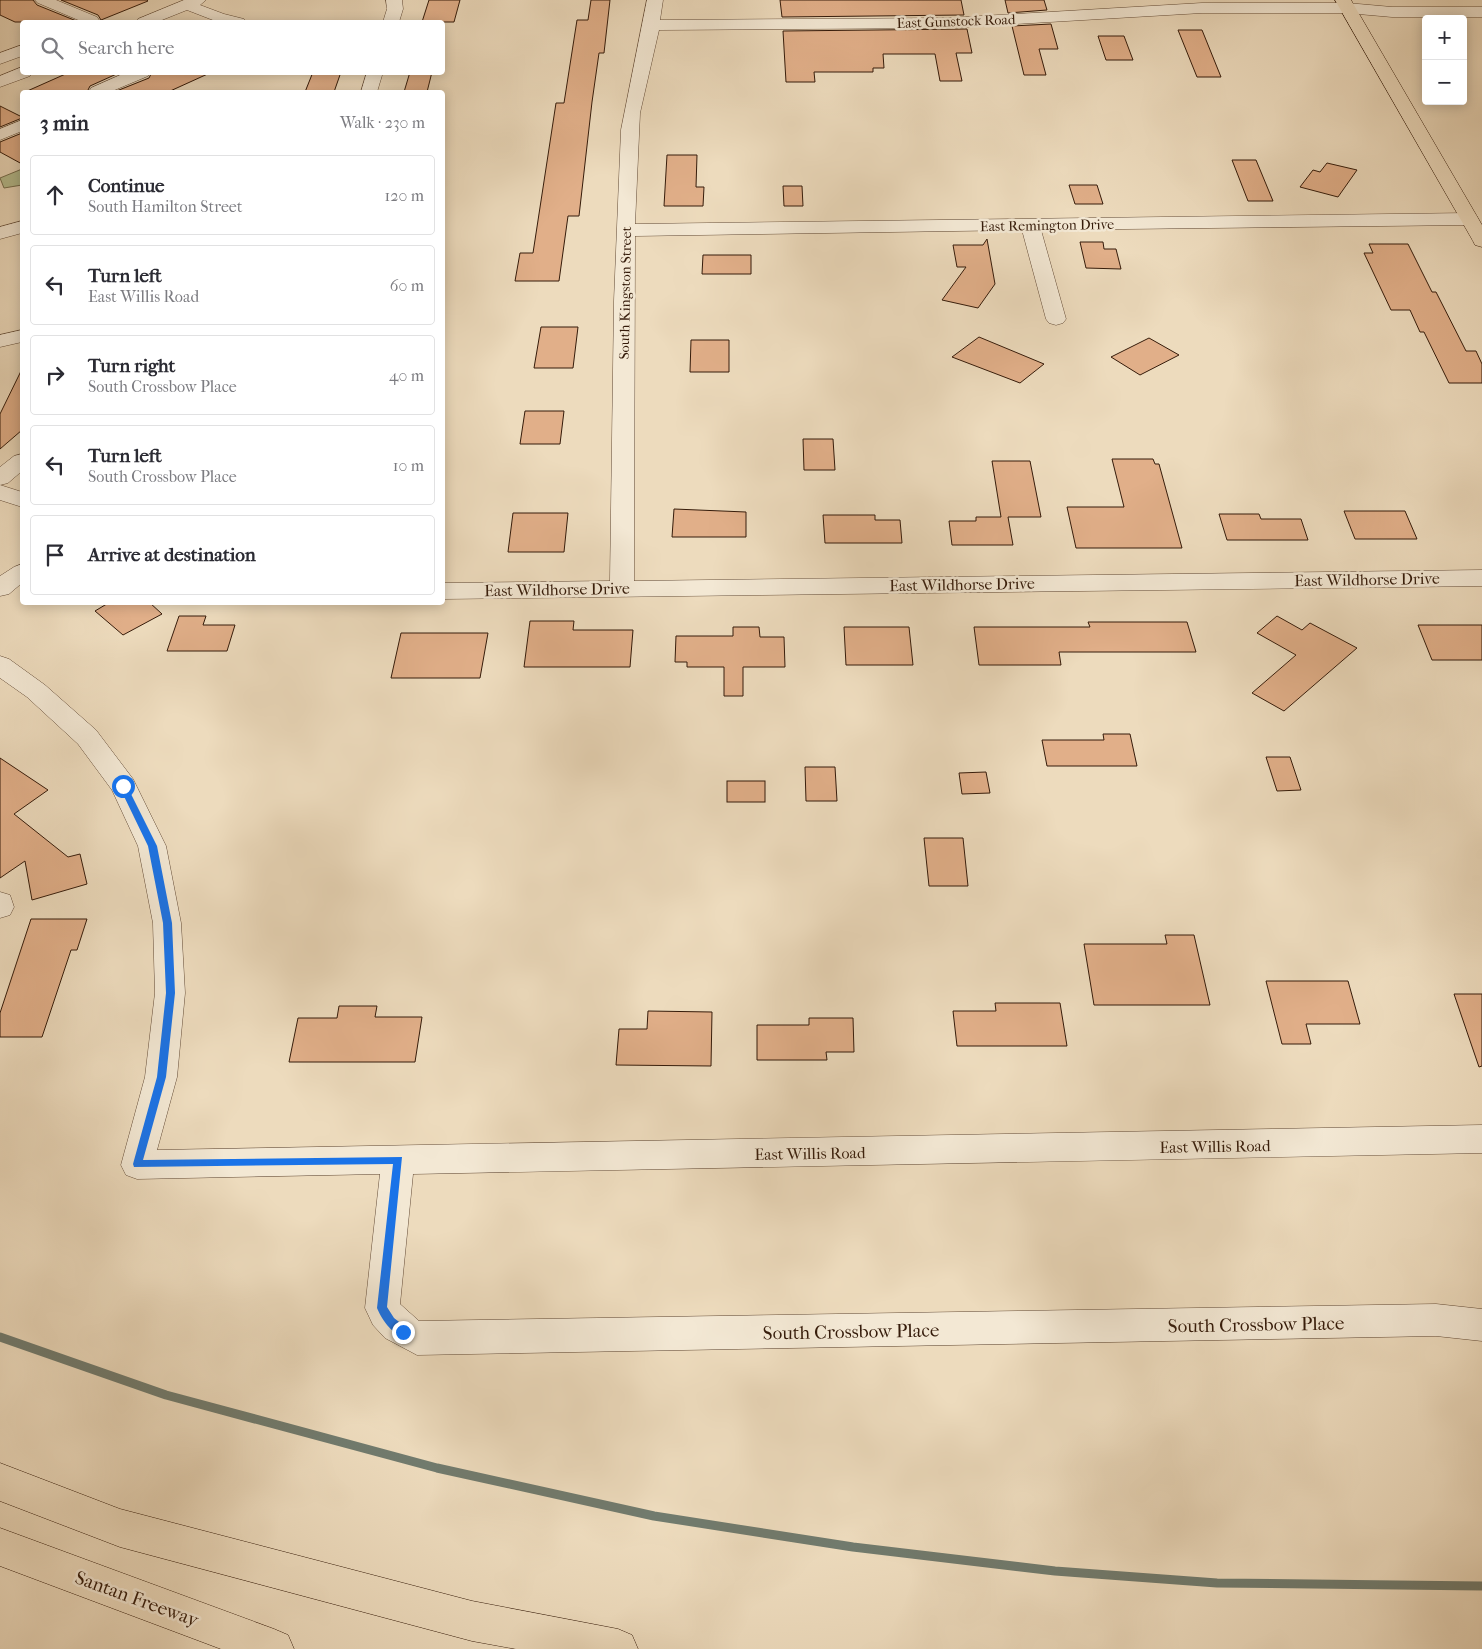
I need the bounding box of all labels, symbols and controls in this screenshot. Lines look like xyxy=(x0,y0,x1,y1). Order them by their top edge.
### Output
street label: East Gunstock Road xyxy=(896,11,1016,32)
map controls xyxy=(1422,15,1467,105)
button: + xyxy=(1422,15,1467,60)
search box xyxy=(20,20,445,75)
icon: search xyxy=(38,34,66,62)
text: Search here xyxy=(78,37,174,59)
button: − xyxy=(1422,60,1467,105)
text: 3 min xyxy=(40,111,89,135)
text: Walk · 230 m xyxy=(340,113,425,132)
text: Continue xyxy=(88,175,164,197)
icon: ahead xyxy=(41,181,69,209)
text: 120 m xyxy=(385,186,424,205)
text: South Hamilton Street xyxy=(88,197,242,216)
street label: East Remington Drive xyxy=(980,216,1114,235)
street label: South Kingston Street xyxy=(616,226,635,360)
text: Turn left xyxy=(88,265,162,287)
icon: left xyxy=(41,271,69,299)
text: 60 m xyxy=(390,276,424,295)
text: East Willis Road xyxy=(88,287,199,306)
text: Turn right xyxy=(88,355,175,377)
icon: right xyxy=(41,361,69,389)
text: 40 m xyxy=(389,366,424,385)
text: South Crossbow Place xyxy=(88,377,237,396)
text: Turn left xyxy=(88,445,162,467)
icon: left xyxy=(41,451,69,479)
text: 10 m xyxy=(393,456,424,475)
text: South Crossbow Place xyxy=(88,467,237,486)
icon: arrive xyxy=(41,541,69,569)
text: Arrive at destination xyxy=(88,544,256,566)
street label: East Wildhorse Drive xyxy=(1294,569,1440,590)
street label: East Wildhorse Drive xyxy=(889,574,1035,595)
street label: East Wildhorse Drive xyxy=(484,579,630,600)
route start xyxy=(112,775,135,798)
street label: East Willis Road xyxy=(1159,1136,1271,1157)
street label: East Willis Road xyxy=(754,1143,866,1164)
street label: South Crossbow Place xyxy=(1168,1312,1344,1338)
street label: South Crossbow Place xyxy=(763,1319,939,1345)
route end xyxy=(392,1321,415,1344)
street label: Santan Freeway xyxy=(72,1566,202,1632)

